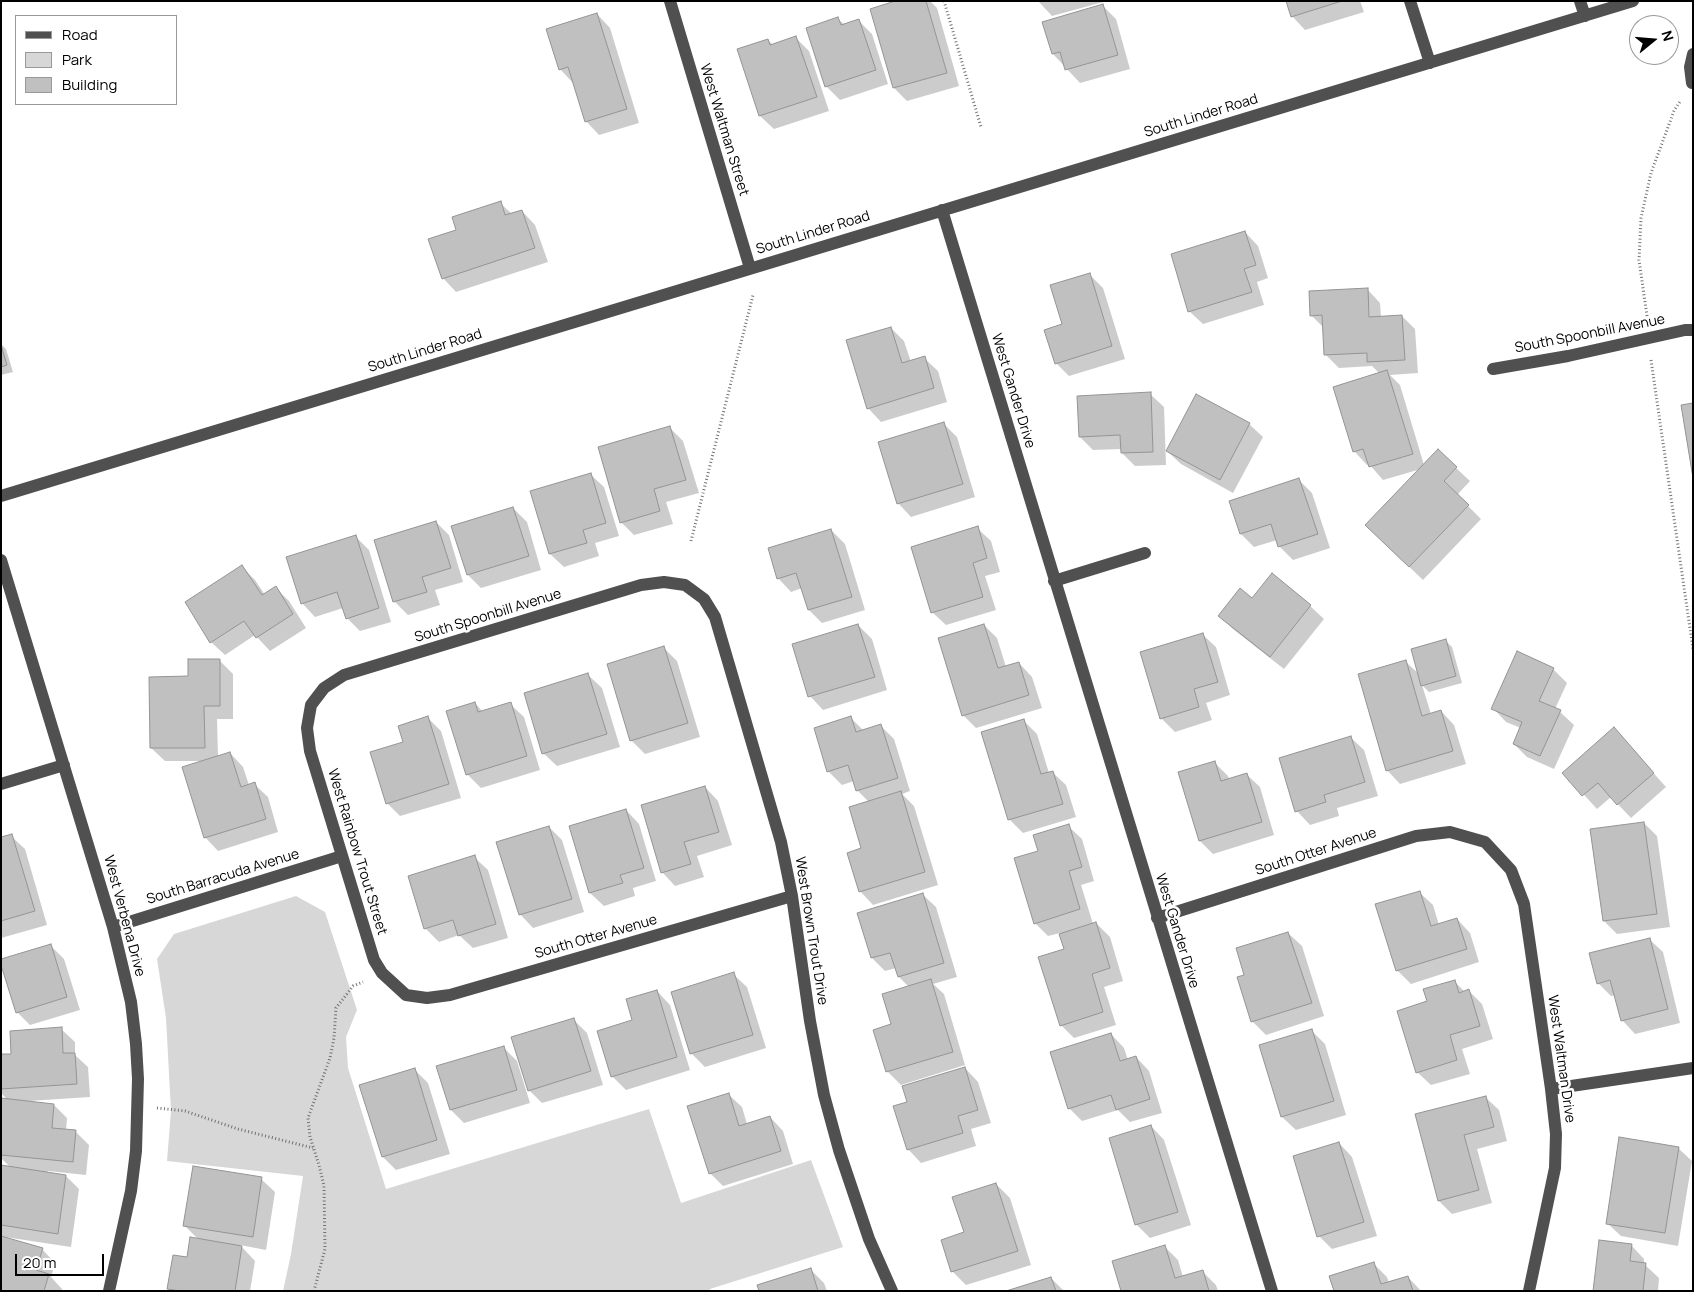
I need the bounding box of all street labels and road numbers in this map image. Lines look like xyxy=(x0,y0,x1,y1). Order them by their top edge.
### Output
street label: West Waltman Street xyxy=(696,62,752,198)
street label: South Linder Road xyxy=(1142,91,1260,141)
street label: South Linder Road xyxy=(754,208,872,258)
street label: South Spoonbill Avenue xyxy=(1514,311,1666,357)
street label: South Linder Road xyxy=(366,326,484,376)
street label: West Gander Drive xyxy=(988,332,1038,450)
street label: South Spoonbill Avenue xyxy=(413,586,563,646)
street label: West Rainbow Trout Street xyxy=(324,767,390,937)
street label: South Otter Avenue xyxy=(1253,824,1379,880)
street label: South Barracuda Avenue xyxy=(145,846,301,908)
street label: West Verbena Drive xyxy=(100,853,148,979)
street label: West Brown Trout Drive xyxy=(791,856,831,1006)
street label: West Gander Drive xyxy=(1152,872,1202,990)
street label: South Otter Avenue xyxy=(533,912,659,962)
street label: West Waltman Drive xyxy=(1544,994,1578,1124)

